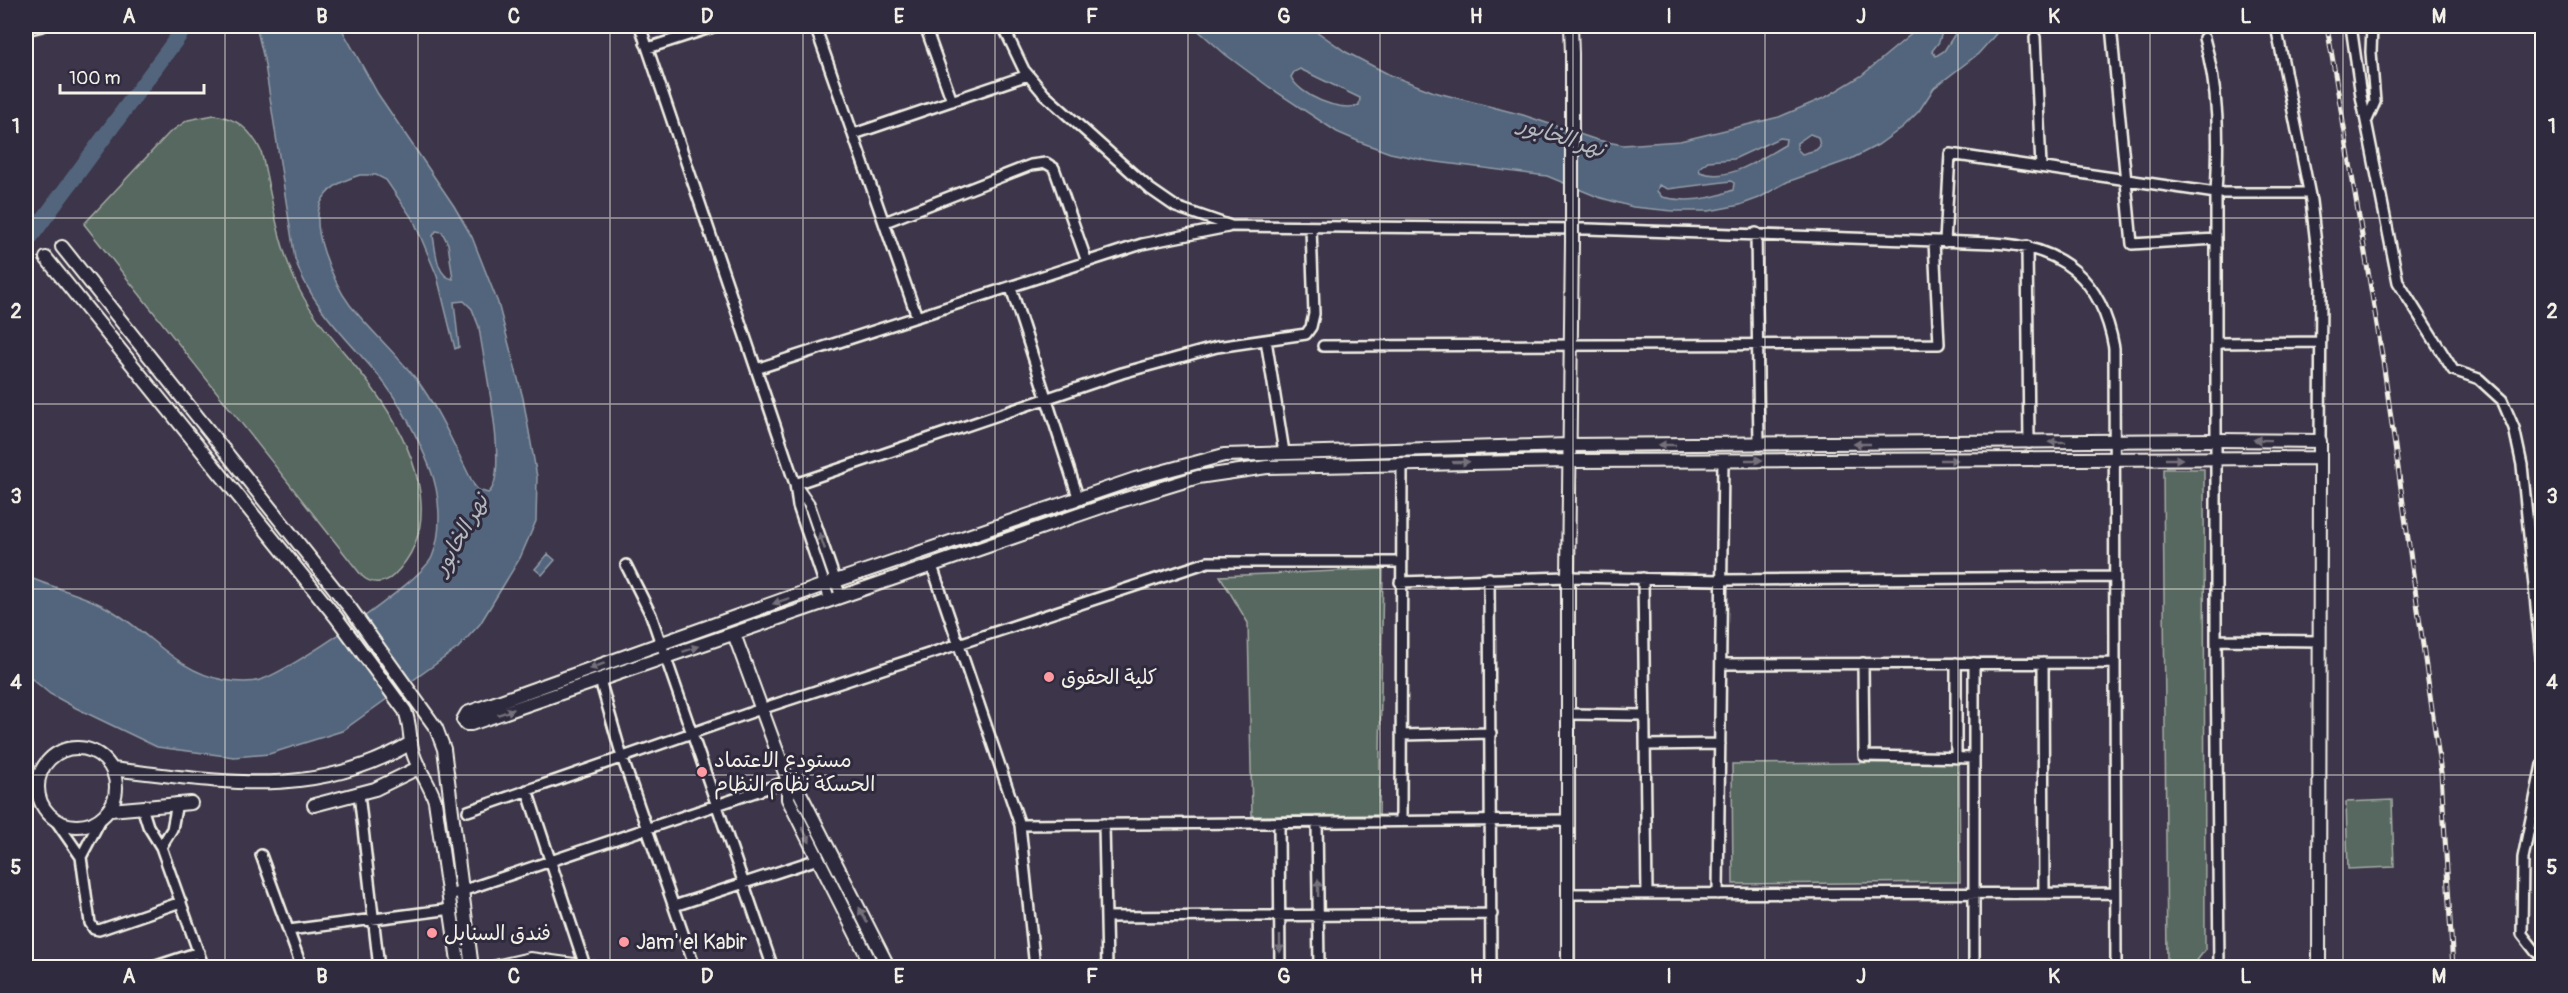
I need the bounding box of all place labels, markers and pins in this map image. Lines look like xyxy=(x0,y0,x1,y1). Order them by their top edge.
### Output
place label: كلية الحقوق xyxy=(1061,664,1157,691)
marker: كلية الحقوق xyxy=(1042,670,1056,684)
place label: مستودع الاعتماد الحسكة نظام النظام xyxy=(714,747,875,800)
marker: مستودع الاعتماد الحسكة نظام النظام xyxy=(695,765,709,779)
place label: فندق السنابل xyxy=(444,920,551,947)
marker: فندق السنابل xyxy=(425,926,439,940)
place label: Jam' el Kabir xyxy=(636,929,748,956)
marker: Jam' el Kabir xyxy=(617,935,631,949)

